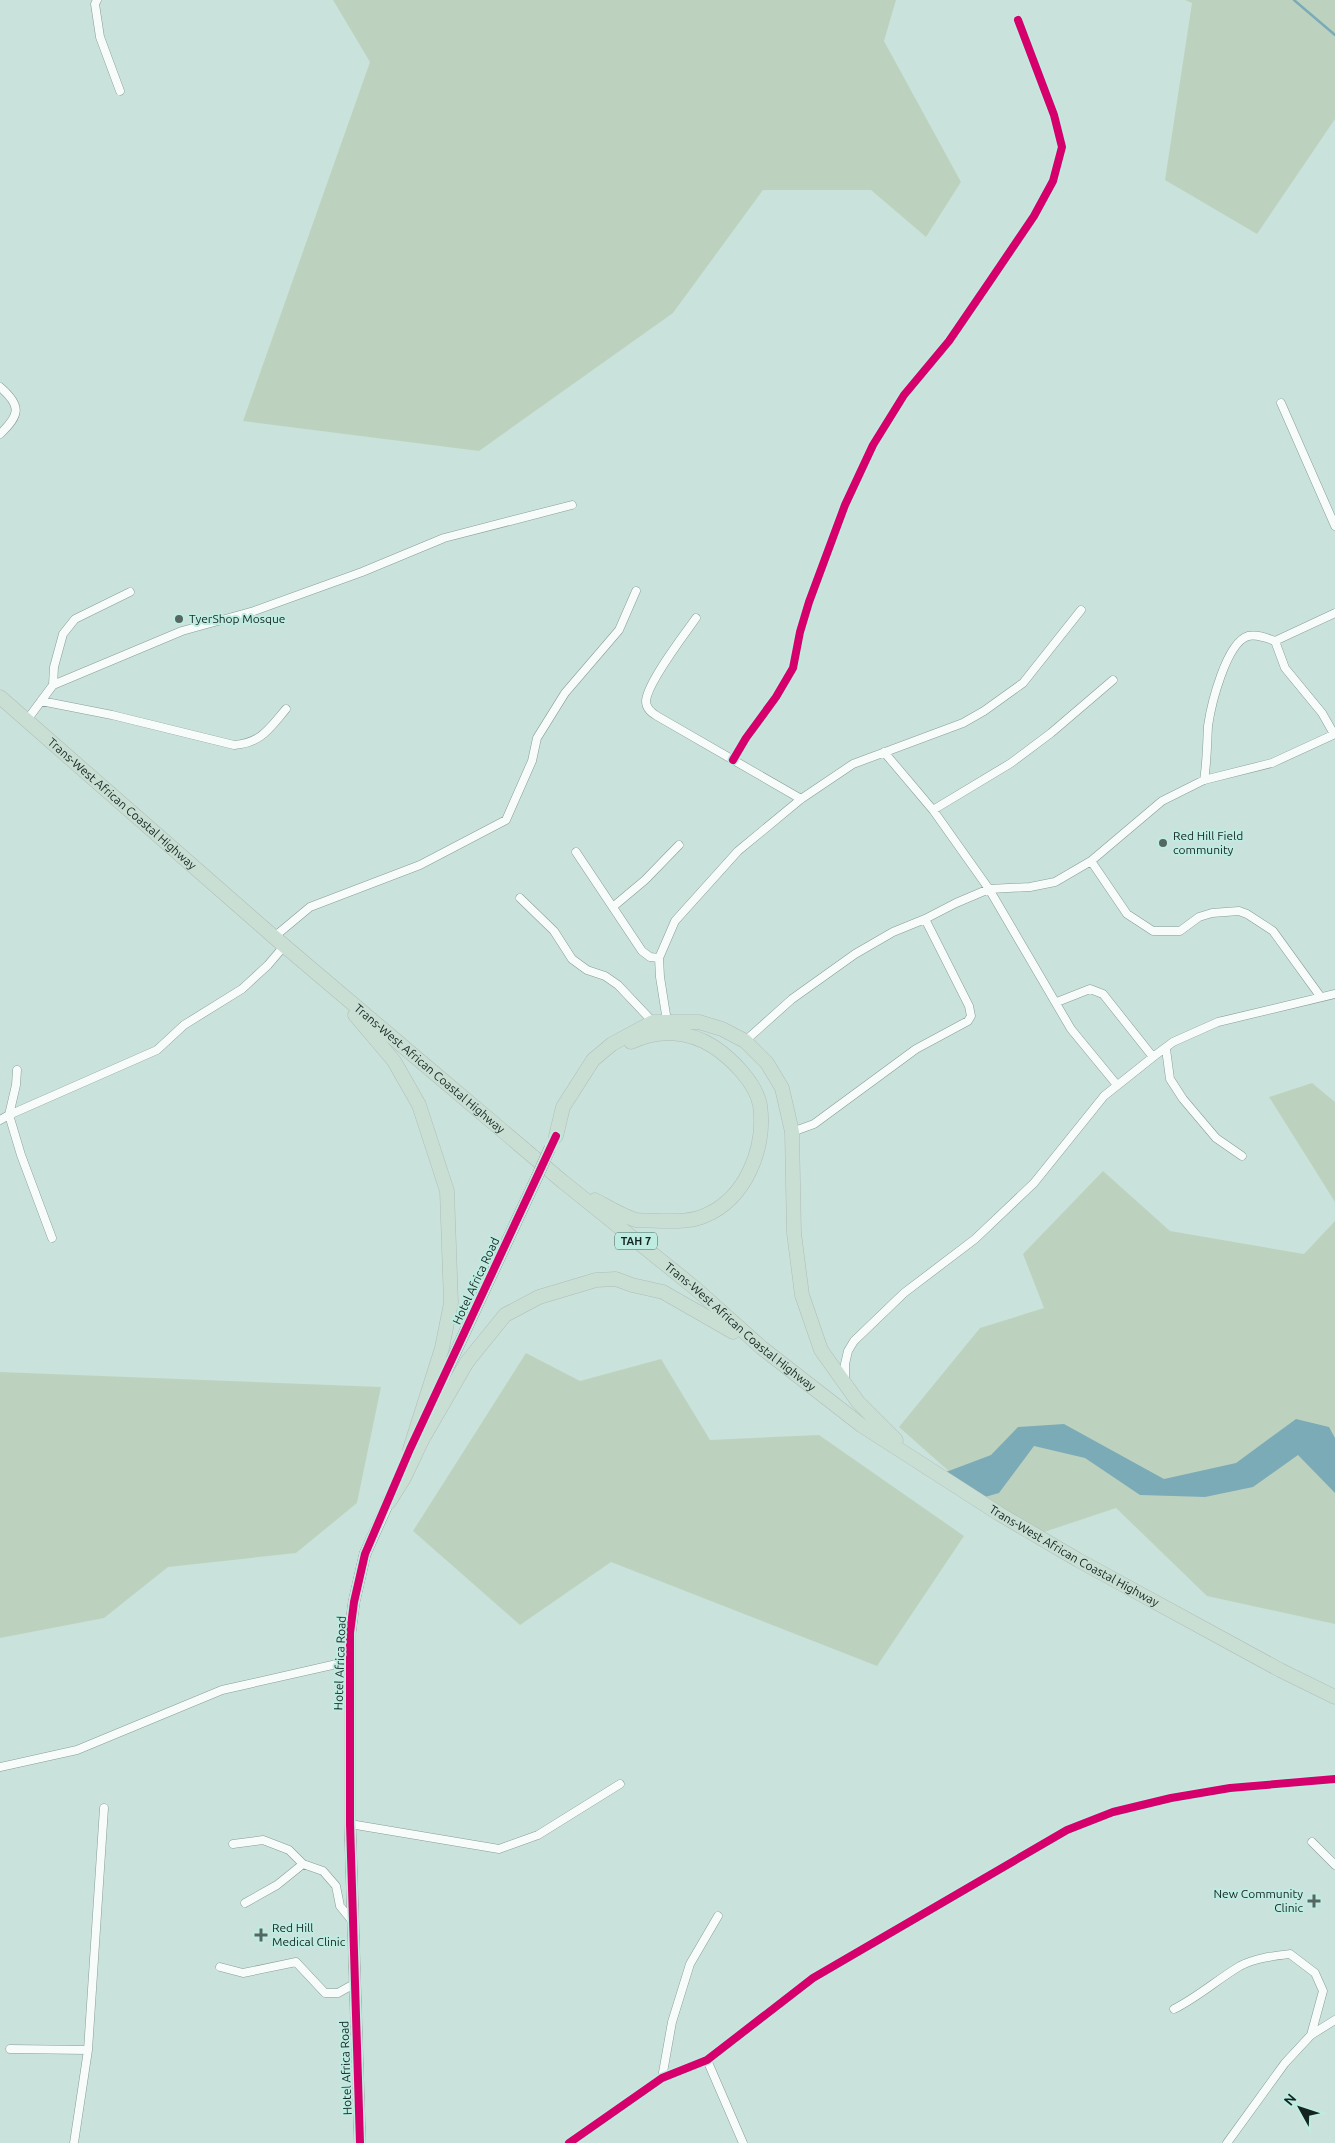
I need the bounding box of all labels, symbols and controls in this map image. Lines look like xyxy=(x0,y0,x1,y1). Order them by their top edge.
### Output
place label: TyerShop Mosque xyxy=(189,612,285,625)
marker: TyerShop Mosque xyxy=(173,613,185,625)
street label: Trans-West African Coastal Highway xyxy=(45,735,199,872)
place label: Red Hill Field community xyxy=(1173,829,1243,856)
marker: Red Hill Field community xyxy=(1157,837,1169,849)
street label: Trans-West African Coastal Highway xyxy=(352,1001,508,1136)
road number: TAH 7 xyxy=(615,1232,657,1250)
street label: Hotel Africa Road xyxy=(450,1235,501,1326)
street label: Trans-West African Coastal Highway xyxy=(663,1259,819,1393)
street label: Trans-West African Coastal Highway xyxy=(987,1502,1161,1609)
street label: Hotel Africa Road xyxy=(331,1616,348,1710)
place label: New Community Clinic xyxy=(1214,1887,1303,1914)
marker: New Community Clinic xyxy=(1307,1894,1321,1908)
place label: Red Hill Medical Clinic xyxy=(272,1921,346,1948)
marker: Red Hill Medical Clinic xyxy=(254,1928,268,1942)
street label: Hotel Africa Road xyxy=(337,2021,354,2115)
north arrow xyxy=(1275,2083,1325,2133)
text: N xyxy=(1281,2090,1300,2109)

